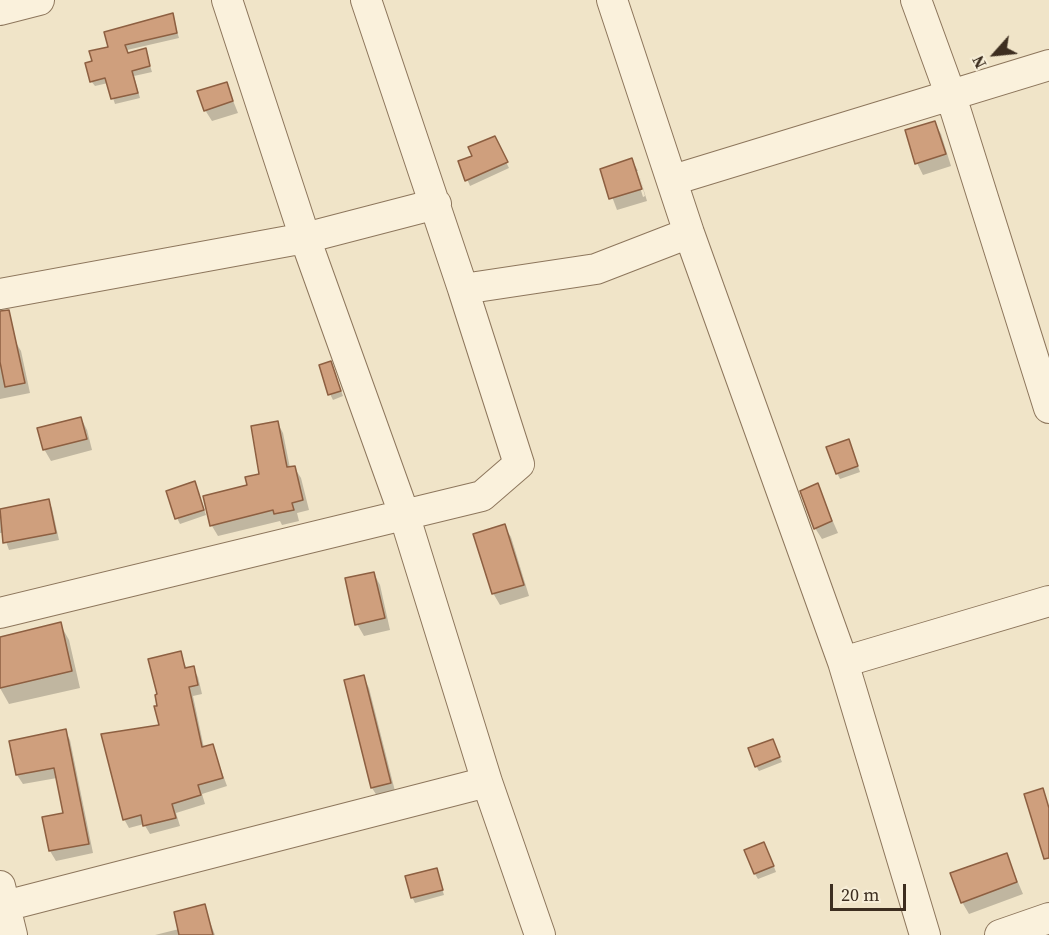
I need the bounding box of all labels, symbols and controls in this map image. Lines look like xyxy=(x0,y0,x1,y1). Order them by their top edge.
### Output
north arrow xyxy=(965,24,1025,84)
text: N xyxy=(967,52,991,72)
scale bar xyxy=(833,872,910,910)
text: 20 m xyxy=(841,882,879,907)

